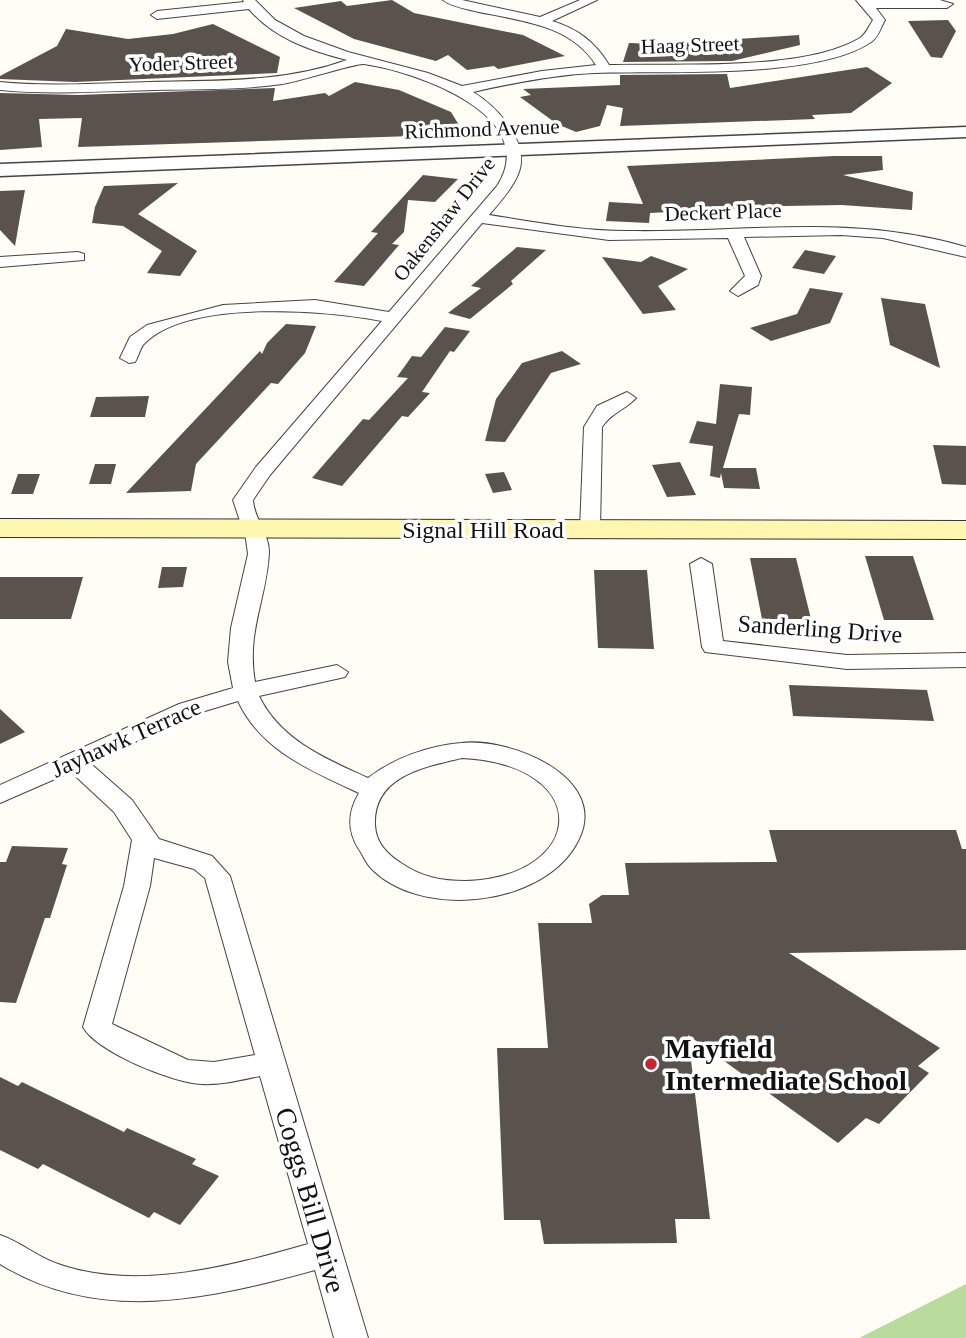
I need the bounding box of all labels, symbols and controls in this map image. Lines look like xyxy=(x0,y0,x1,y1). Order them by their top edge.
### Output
street label: Haag Street xyxy=(640,31,740,59)
street label: Yoder Street xyxy=(128,49,234,77)
street label: Richmond Avenue xyxy=(404,114,560,144)
street label: Oakenshaw Drive xyxy=(388,152,500,286)
street label: Deckert Place xyxy=(664,198,782,226)
street label: Signal Hill Road xyxy=(402,517,564,543)
street label: Sanderling Drive xyxy=(737,610,903,648)
street label: Jayhawk Terrace xyxy=(47,693,205,783)
place label: Mayfield Intermediate School xyxy=(665,1033,907,1096)
marker: Mayfield Intermediate School xyxy=(643,1056,659,1072)
street label: Coggs Bill Drive xyxy=(269,1104,352,1296)

